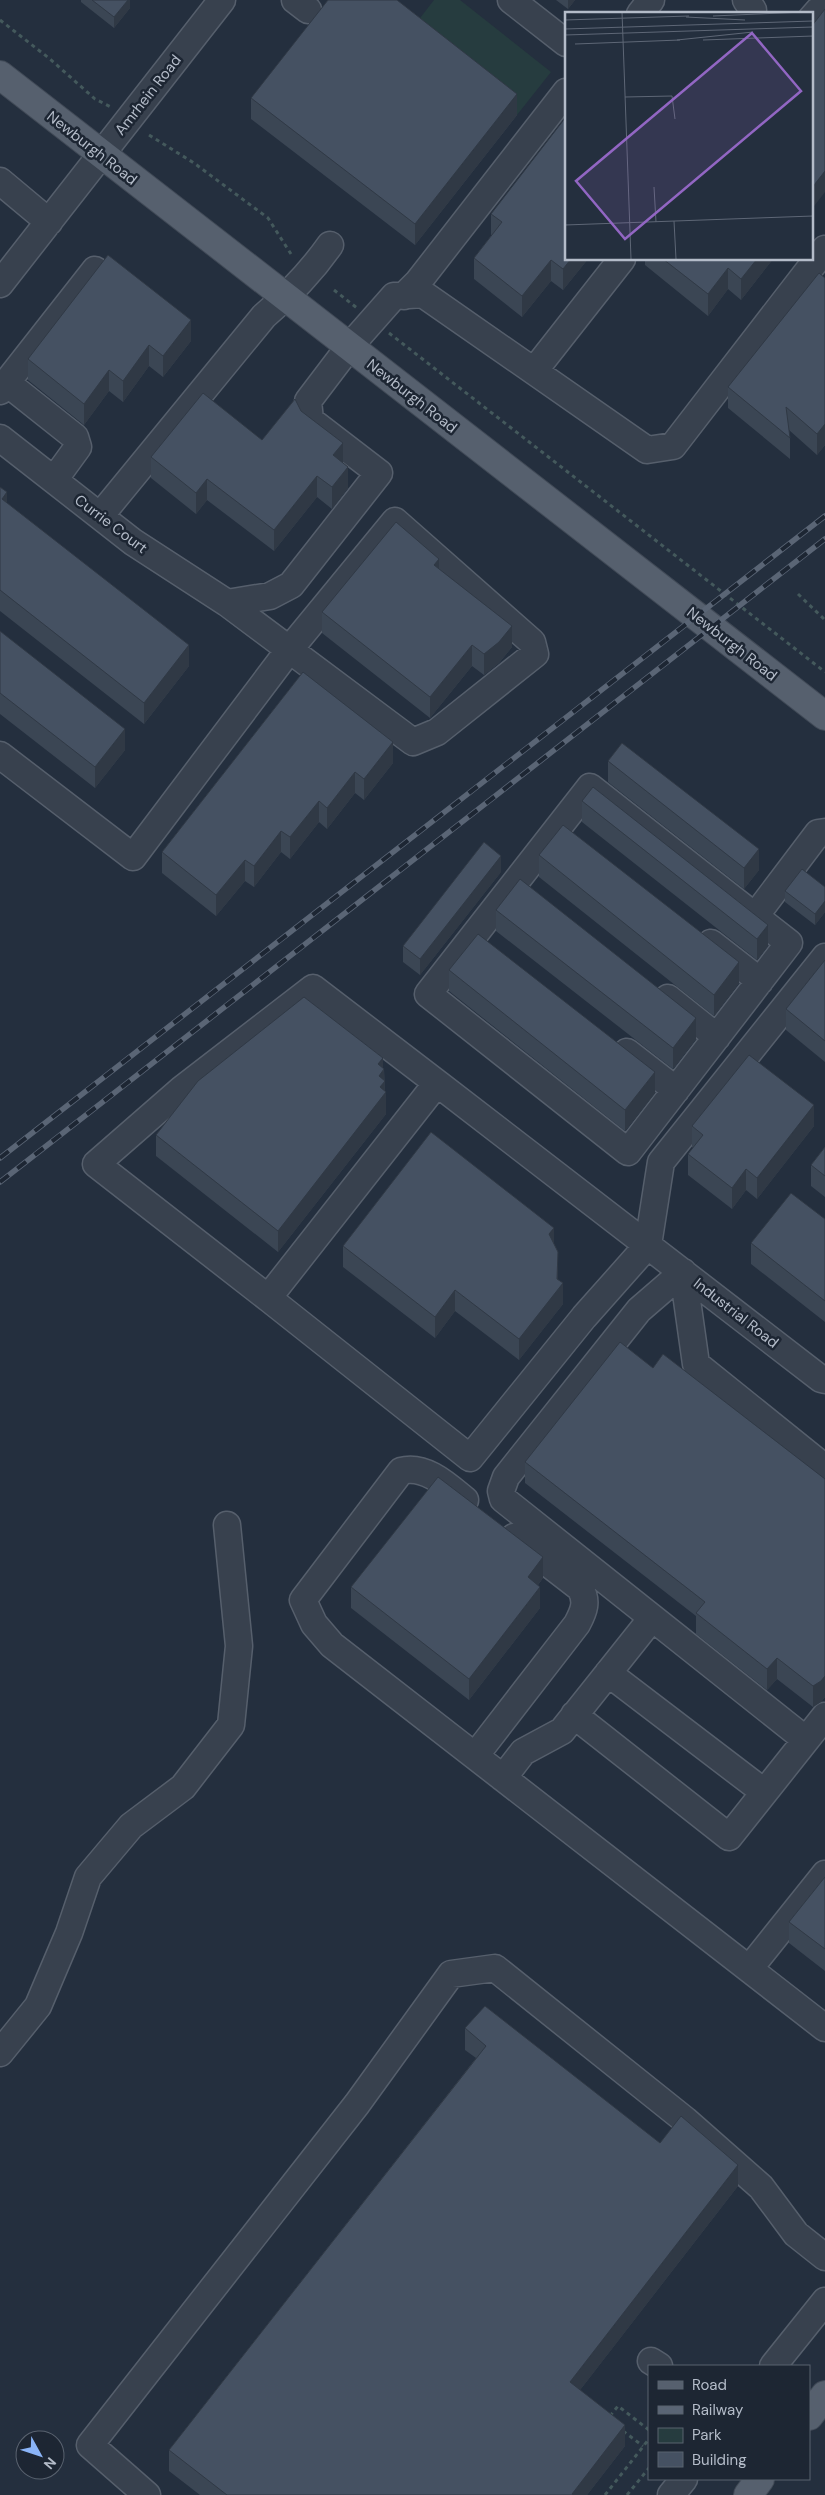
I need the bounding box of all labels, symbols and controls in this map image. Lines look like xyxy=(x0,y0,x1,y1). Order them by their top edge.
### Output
inset map xyxy=(565,12,812,260)
street label: Amrhein Road xyxy=(110,51,186,139)
street label: Newburgh Road xyxy=(43,106,141,190)
street label: Newburgh Road xyxy=(363,354,461,438)
street label: Currie Court xyxy=(71,490,152,558)
street label: Newburgh Road xyxy=(683,602,781,686)
street label: Industrial Road xyxy=(689,1273,783,1353)
legend xyxy=(648,2365,810,2480)
text: Road xyxy=(692,2375,727,2395)
text: Railway xyxy=(692,2400,744,2420)
text: Park xyxy=(692,2425,722,2445)
north arrow xyxy=(15,2430,65,2480)
text: Building xyxy=(692,2450,747,2470)
text: N xyxy=(40,2454,60,2473)

